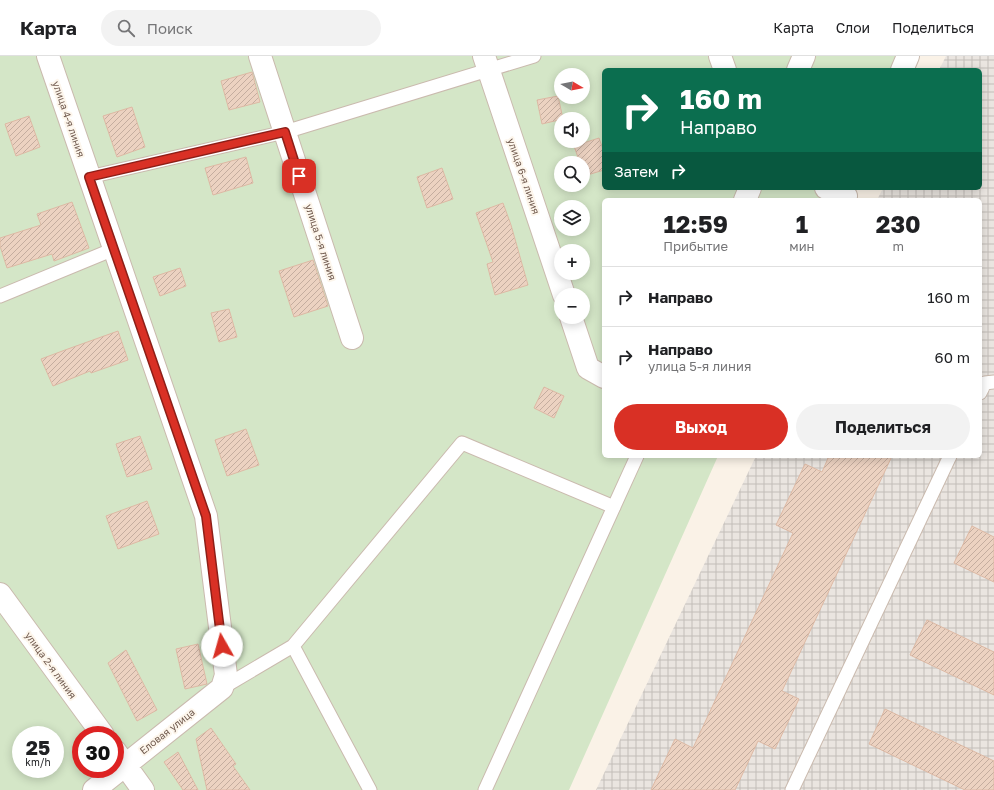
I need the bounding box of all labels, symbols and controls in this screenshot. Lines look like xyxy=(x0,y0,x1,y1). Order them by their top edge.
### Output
search box xyxy=(101,10,381,46)
text: Карта xyxy=(20,16,77,39)
icon: search xyxy=(115,17,137,39)
text: Поиск xyxy=(147,19,193,37)
text: Карта xyxy=(773,19,814,36)
text: Слои xyxy=(836,19,870,36)
text: Поделиться xyxy=(892,19,974,36)
north arrow xyxy=(554,68,590,104)
map controls xyxy=(554,68,590,324)
street label: улица 4-я линия xyxy=(50,79,88,159)
text: 160 m xyxy=(680,82,762,115)
icon: right xyxy=(614,84,666,136)
button: sound xyxy=(554,112,590,148)
text: Направо xyxy=(680,116,757,138)
street label: улица 6-я линия xyxy=(505,136,543,216)
button: search xyxy=(554,156,590,192)
pin xyxy=(282,159,316,193)
icon: right xyxy=(667,160,689,182)
text: Затем xyxy=(614,162,659,180)
icon: arrive xyxy=(288,165,310,187)
button: layers xyxy=(554,200,590,236)
street label: улица 5-я линия xyxy=(303,202,339,282)
text: 12:59 xyxy=(663,209,728,238)
text: 1 xyxy=(796,209,808,238)
text: 230 xyxy=(876,209,921,238)
text: Прибытие xyxy=(663,238,728,254)
text: мин xyxy=(789,238,815,254)
text: m xyxy=(893,238,904,254)
button: + xyxy=(554,244,590,280)
icon: right xyxy=(614,286,636,308)
button: − xyxy=(554,288,590,324)
text: Направо xyxy=(648,288,713,306)
text: 160 m xyxy=(927,288,970,306)
text: Направо xyxy=(648,340,713,358)
icon: right xyxy=(614,346,636,368)
text: 60 m xyxy=(935,348,970,366)
text: улица 5-я линия xyxy=(648,358,751,374)
button: Выход xyxy=(614,404,788,450)
button: Поделиться xyxy=(796,404,970,450)
position arrow xyxy=(201,625,243,667)
street label: улица 2-я линия xyxy=(23,629,79,701)
street label: Еловая улица xyxy=(137,706,197,756)
speed limit sign: 30 xyxy=(72,726,124,778)
text: 25 xyxy=(26,735,50,759)
text: km/h xyxy=(25,756,51,768)

